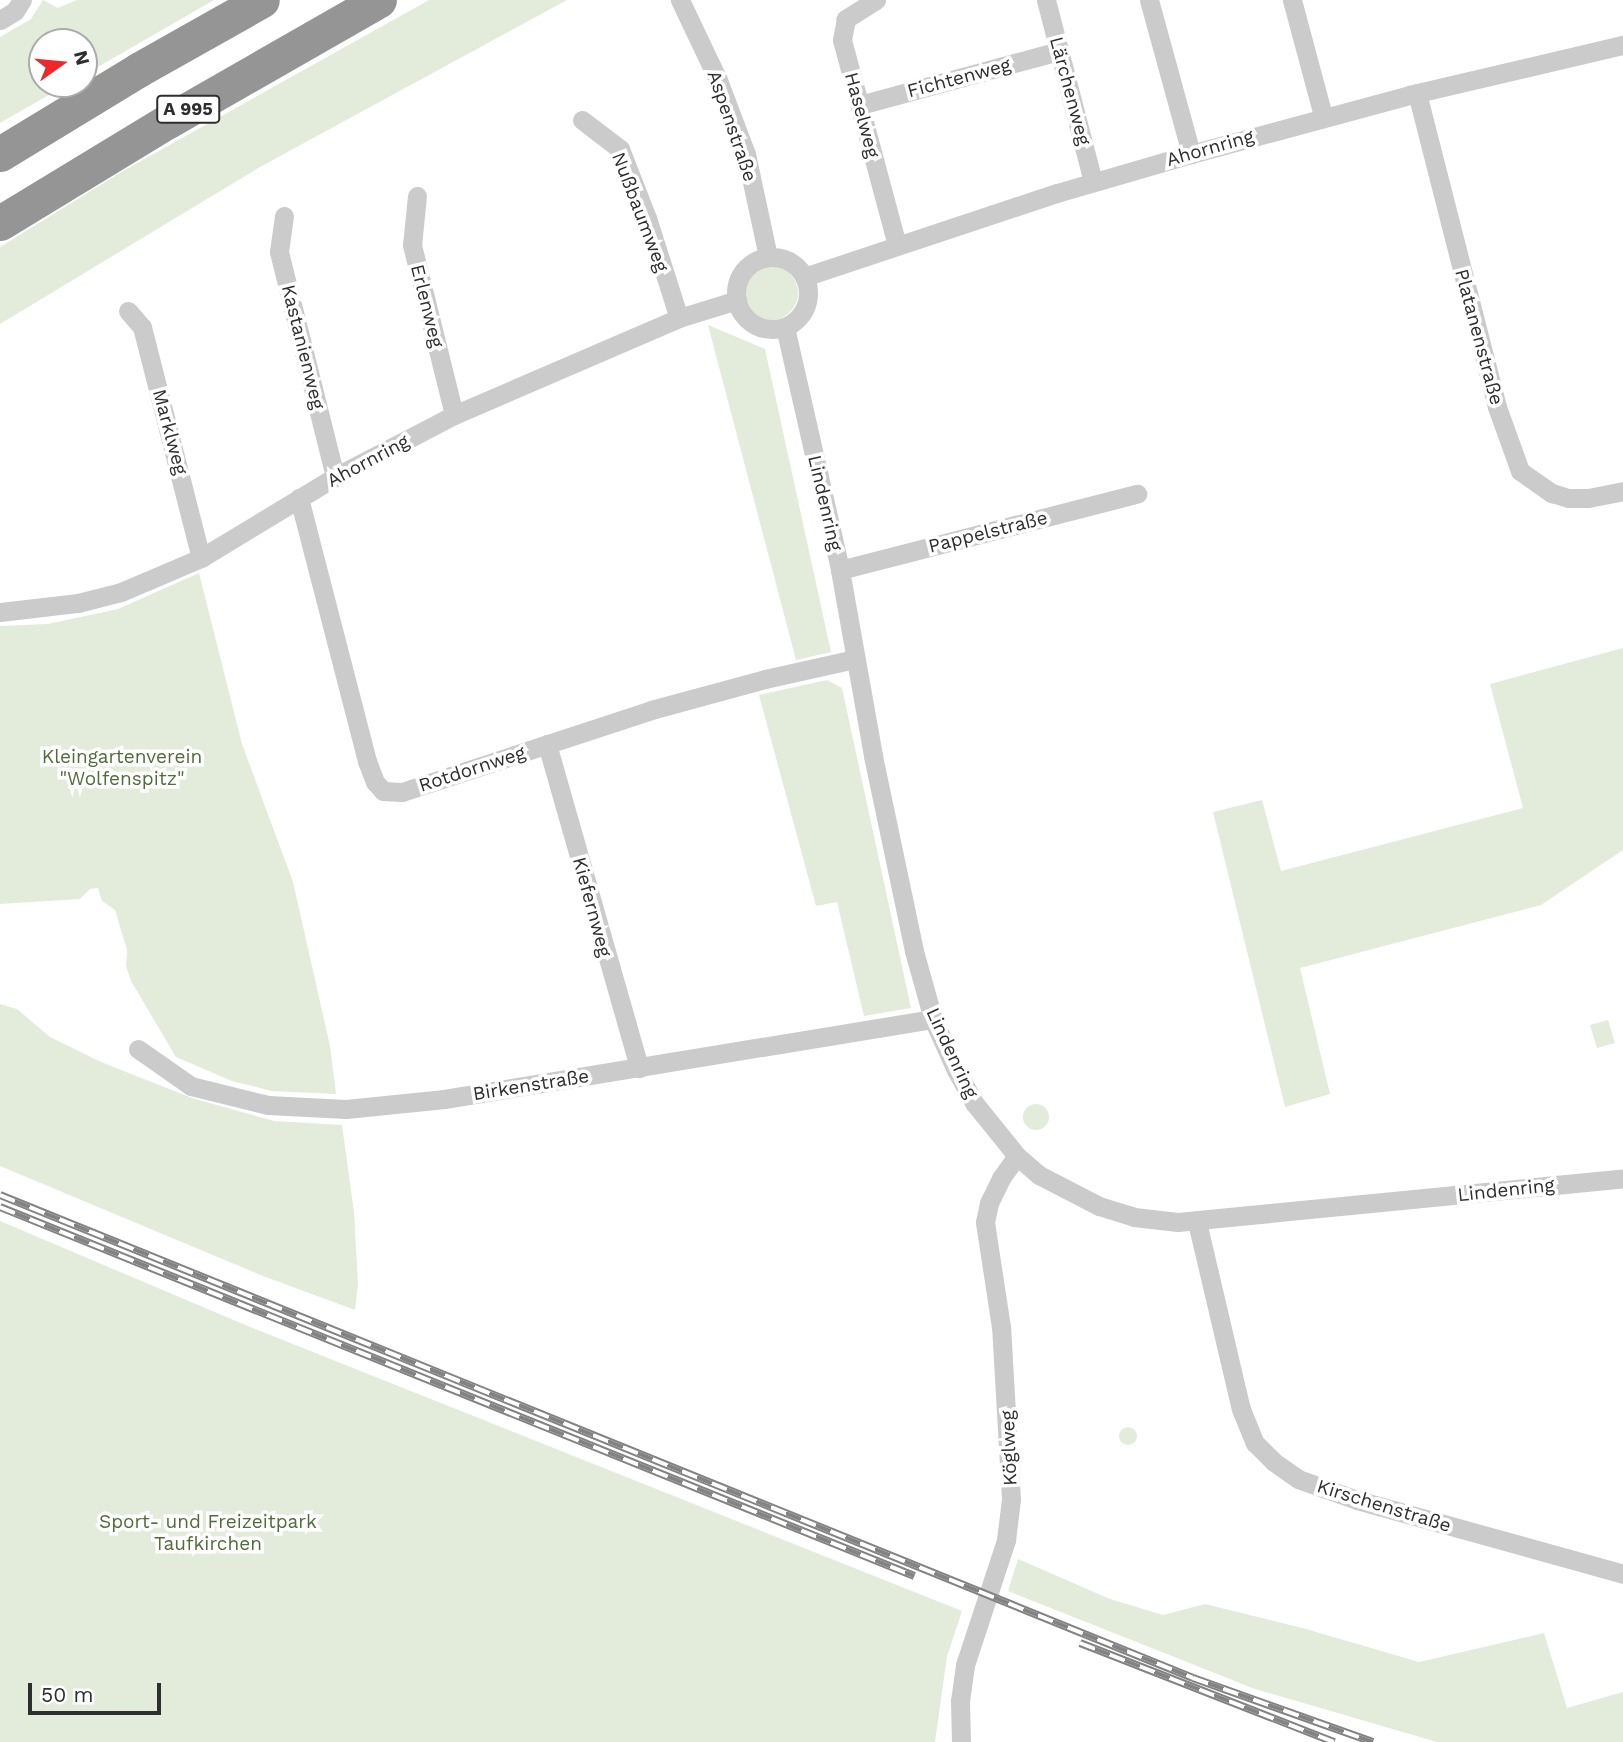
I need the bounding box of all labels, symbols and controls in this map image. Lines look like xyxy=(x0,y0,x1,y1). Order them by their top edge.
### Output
north arrow xyxy=(28,28,98,98)
street label: Lärchenweg xyxy=(1045,34,1095,148)
text: N xyxy=(69,48,95,68)
street label: Fichtenweg xyxy=(905,53,1013,103)
street label: Aspenstraße xyxy=(702,67,762,185)
street label: Haselweg xyxy=(840,70,884,160)
road number: A 995 xyxy=(155,94,221,124)
street label: Ahornring xyxy=(1164,125,1256,171)
street label: Nußbaumweg xyxy=(607,149,673,275)
street label: Erlenweg xyxy=(406,262,448,350)
street label: Platanenstraße xyxy=(1450,266,1508,408)
street label: Kastanienweg xyxy=(276,282,330,412)
street label: Marklweg xyxy=(148,387,192,477)
street label: Ahornring xyxy=(323,430,413,492)
street label: Lindenring xyxy=(803,453,847,553)
street label: Pappelstraße xyxy=(926,506,1050,558)
street label: Rotdornweg xyxy=(416,741,528,797)
park label: Kleingartenverein "Wolfenspitz" xyxy=(42,746,202,790)
street label: Kiefernweg xyxy=(568,855,616,959)
street label: Lindenring xyxy=(921,1004,983,1102)
street label: Birkenstraße xyxy=(471,1065,591,1105)
street label: Lindenring xyxy=(1456,1174,1556,1206)
street label: Köglweg xyxy=(996,1410,1022,1486)
street label: Kirschenstraße xyxy=(1314,1475,1454,1537)
park label: Sport- und Freizeitpark Taufkirchen xyxy=(99,1511,317,1555)
scale bar xyxy=(32,1668,164,1712)
text: 50 m xyxy=(41,1682,93,1707)

